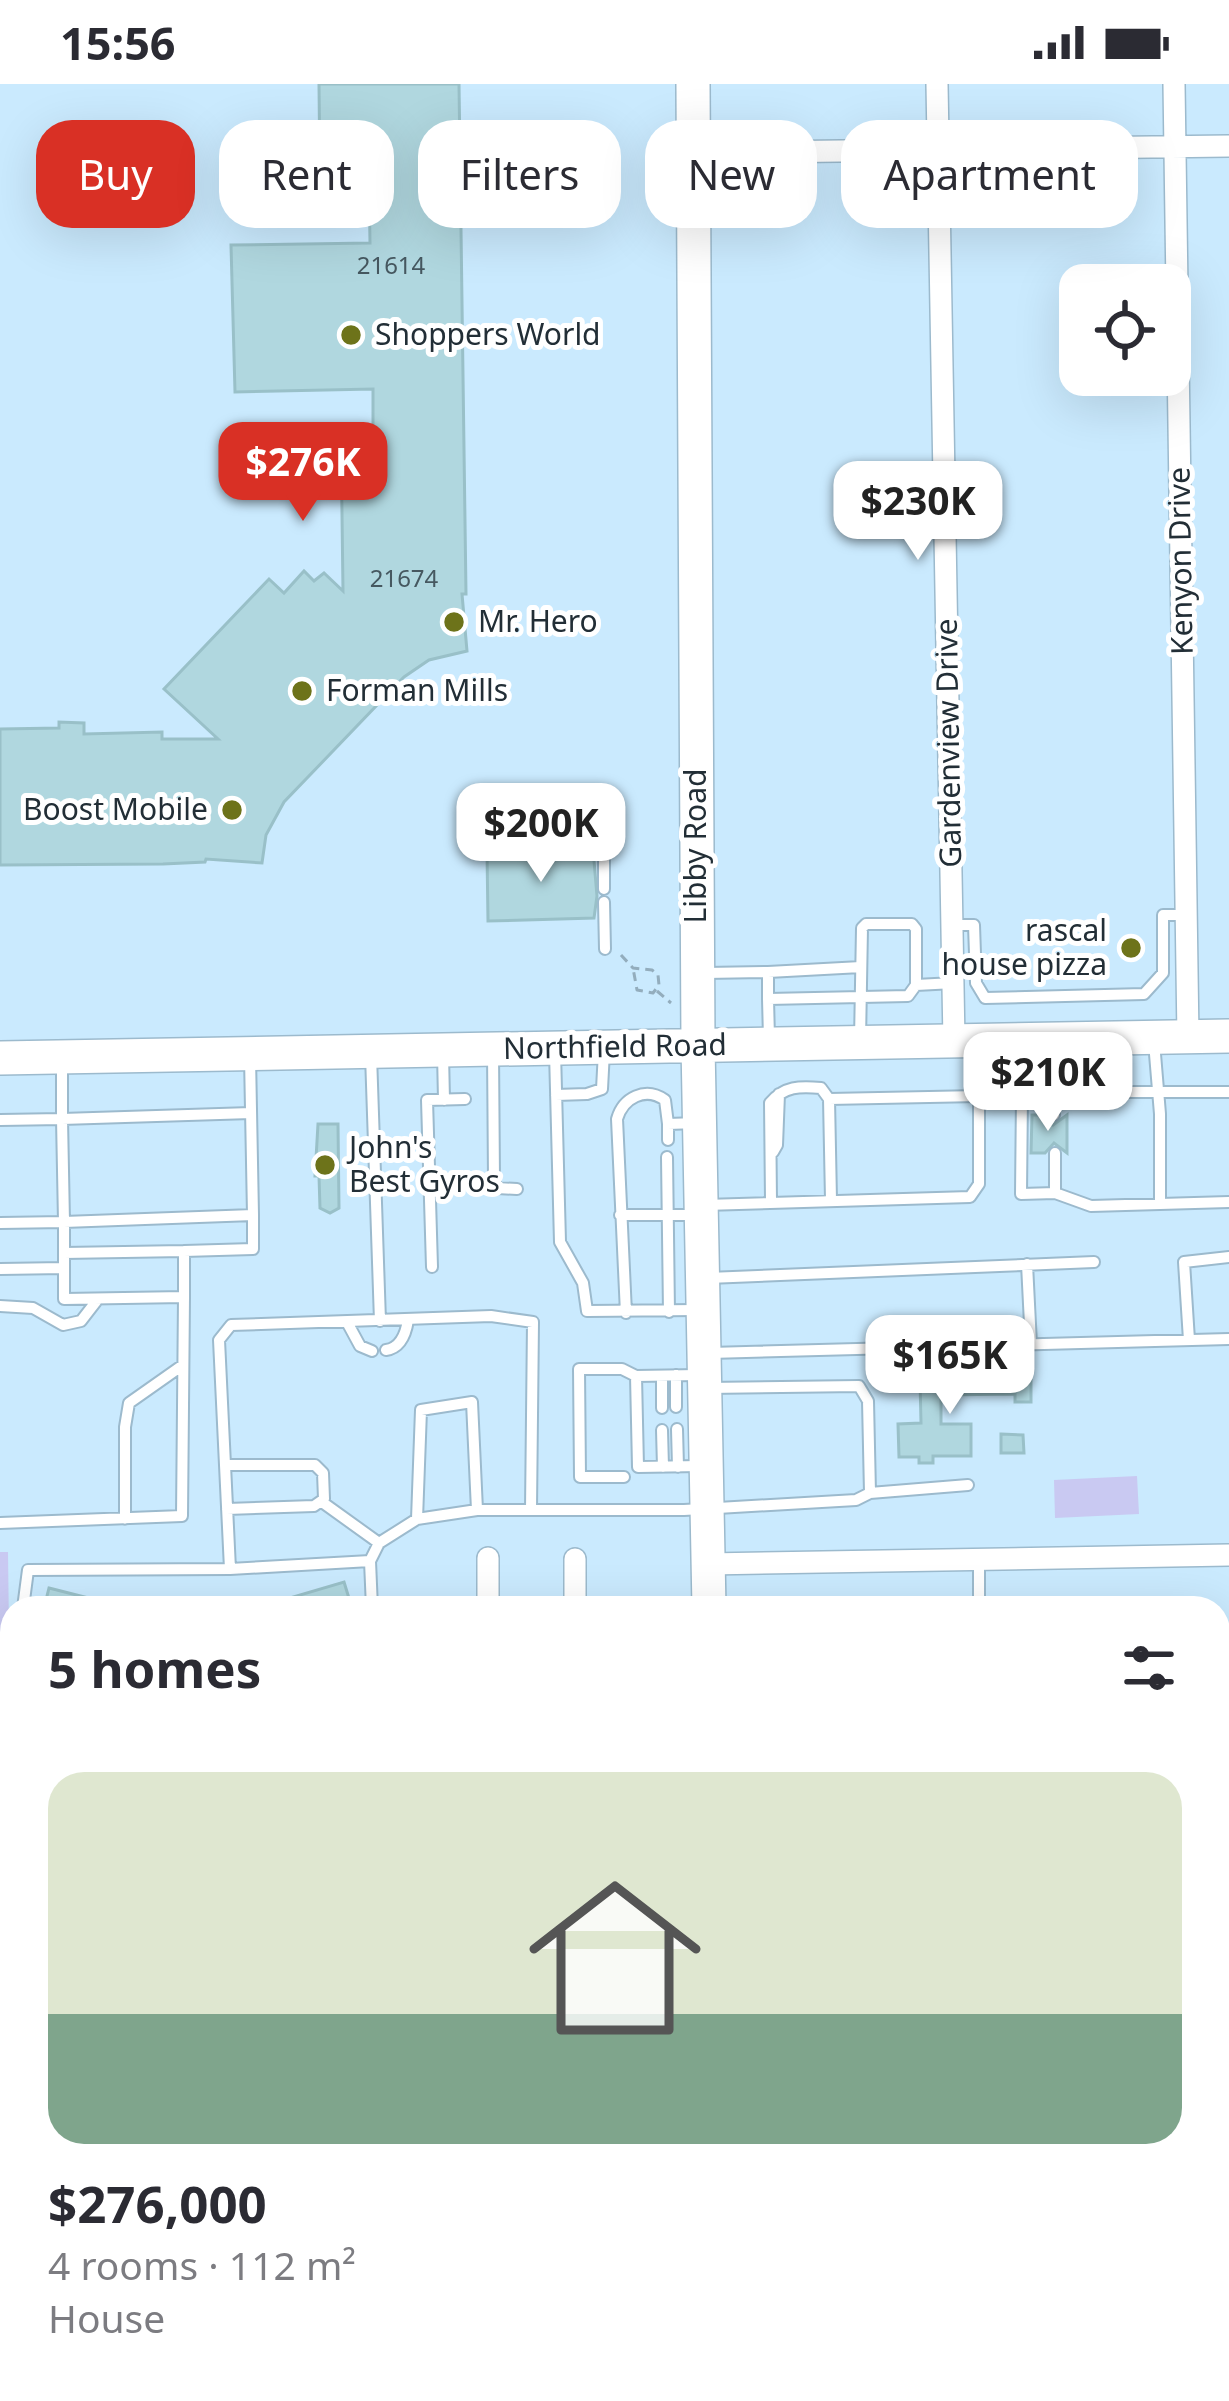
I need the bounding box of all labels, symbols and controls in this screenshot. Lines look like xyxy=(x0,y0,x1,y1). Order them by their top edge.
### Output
text: 15:56 xyxy=(60,12,176,73)
chip: Buy xyxy=(36,120,195,228)
chip: Rent xyxy=(219,120,394,228)
chip: Filters xyxy=(418,120,621,228)
chip: New xyxy=(645,120,817,228)
chip: Apartment xyxy=(841,120,1138,228)
house number: 21614 xyxy=(357,248,426,281)
map controls xyxy=(1059,264,1191,396)
button: locate xyxy=(1059,264,1191,396)
place label: Shoppers World xyxy=(375,313,601,354)
marker: Shoppers World xyxy=(338,322,364,348)
pin: $276K xyxy=(219,422,387,524)
text: $276K xyxy=(245,434,361,487)
pin: $230K xyxy=(834,461,1002,563)
street label: Kenyon Drive xyxy=(1157,467,1202,655)
text: $230K xyxy=(860,473,976,526)
house number: 21674 xyxy=(370,561,439,594)
place label: Mr. Hero xyxy=(478,600,598,641)
marker: Mr. Hero xyxy=(441,609,467,635)
street label: Gardenview Drive xyxy=(925,618,970,868)
place label: Forman Mills xyxy=(326,669,508,710)
marker: Forman Mills xyxy=(289,678,315,704)
street label: Libby Road xyxy=(674,769,715,923)
pin: $200K xyxy=(457,783,625,885)
place label: Boost Mobile xyxy=(23,788,208,829)
text: $200K xyxy=(483,795,599,848)
marker: Boost Mobile xyxy=(219,797,245,823)
place label: rascal house pizza xyxy=(941,909,1107,984)
marker: rascal house pizza xyxy=(1118,935,1144,961)
street label: Northfield Road xyxy=(503,1023,727,1068)
pin: $210K xyxy=(964,1032,1132,1134)
text: $210K xyxy=(990,1044,1106,1097)
place label: John's Best Gyros xyxy=(346,1126,500,1201)
marker: John's Best Gyros xyxy=(312,1152,338,1178)
pin: $165K xyxy=(866,1315,1034,1417)
text: $165K xyxy=(892,1327,1008,1380)
text: 5 homes xyxy=(48,1633,261,1703)
icon: filters xyxy=(1116,1635,1182,1701)
icon: home xyxy=(507,1850,723,2066)
text: $276,000 xyxy=(48,2168,267,2238)
text: 4 rooms · 112 m² xyxy=(48,2238,356,2291)
text: House xyxy=(48,2291,165,2344)

